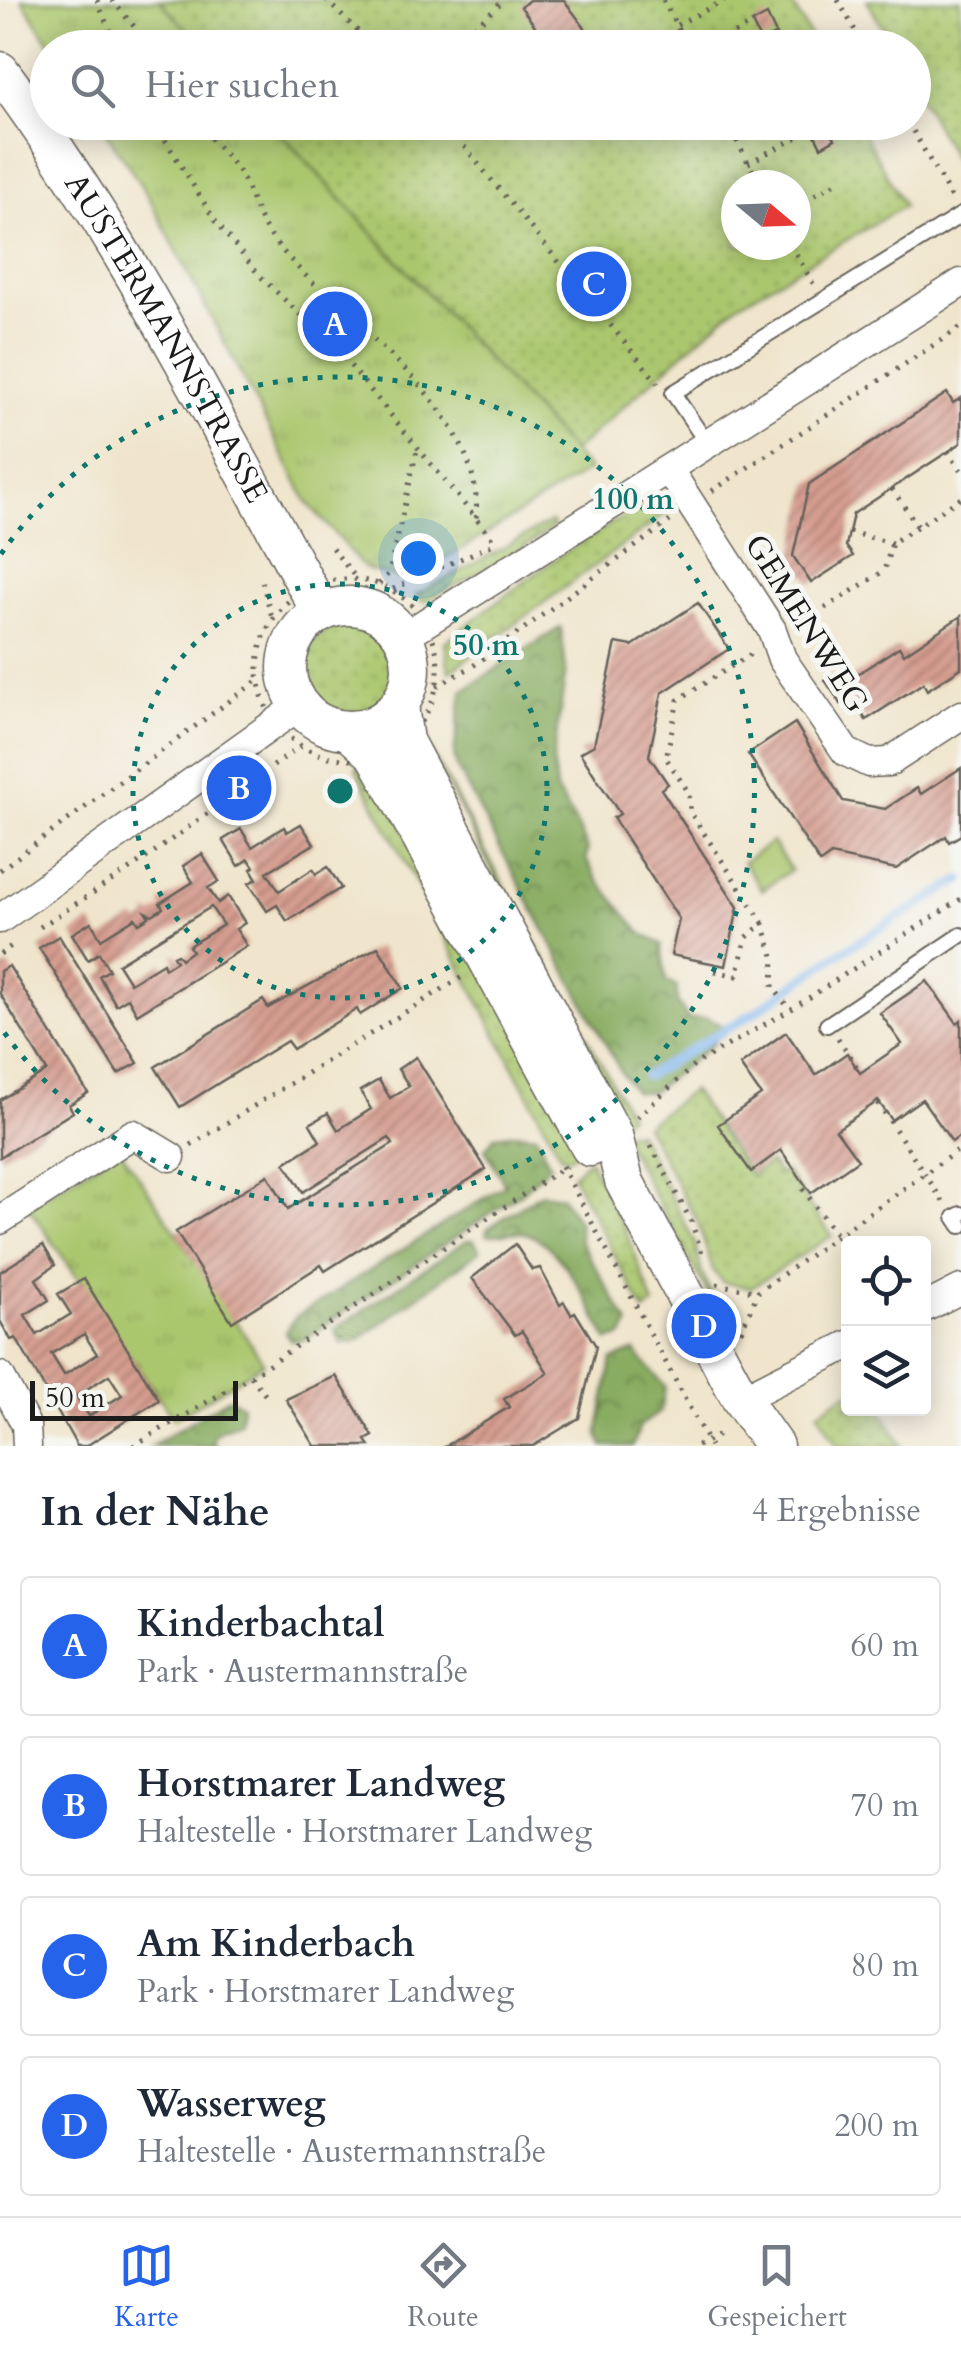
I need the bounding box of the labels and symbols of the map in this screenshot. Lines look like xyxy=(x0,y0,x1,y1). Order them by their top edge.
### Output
street label: AUSTERMANNSTRASSE xyxy=(54,165,278,511)
north arrow xyxy=(721,170,811,260)
pin: C xyxy=(562,246,626,322)
pin: A xyxy=(302,286,368,362)
text: 100 m xyxy=(592,479,674,520)
street label: GEMENWEG xyxy=(734,526,879,721)
your location xyxy=(393,533,444,584)
text: 50 m xyxy=(453,625,520,666)
pin: B xyxy=(206,750,272,826)
centre of rings xyxy=(322,773,358,809)
pin: D xyxy=(672,1288,736,1364)
scale bar xyxy=(30,1376,238,1420)

